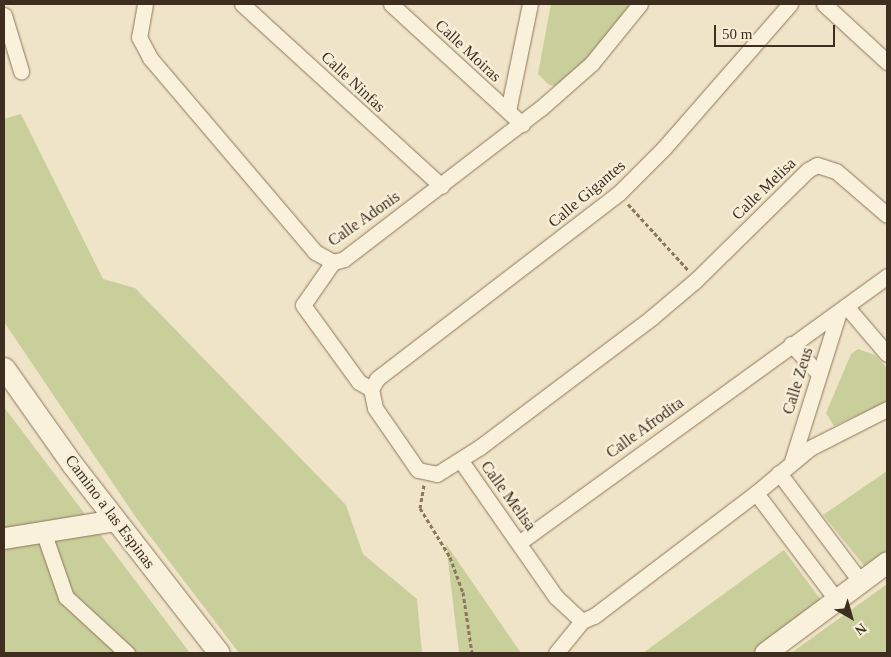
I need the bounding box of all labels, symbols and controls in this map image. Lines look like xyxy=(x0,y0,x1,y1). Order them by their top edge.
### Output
scale bar xyxy=(716,15,837,47)
street label: Calle Moiras xyxy=(431,16,505,86)
text: 50 m xyxy=(722,26,752,42)
street label: Calle Ninfas xyxy=(317,48,389,116)
street label: Calle Melisa xyxy=(728,154,800,224)
street label: Calle Gigantes xyxy=(545,156,629,232)
street label: Calle Adonis xyxy=(324,187,404,251)
street label: Calle Zeus xyxy=(779,345,817,417)
street label: Calle Afrodita xyxy=(602,393,688,463)
street label: Camino a las Espinas xyxy=(61,451,159,573)
street label: Calle Melisa xyxy=(476,457,540,535)
north arrow xyxy=(826,592,876,642)
text: N xyxy=(852,620,869,638)

